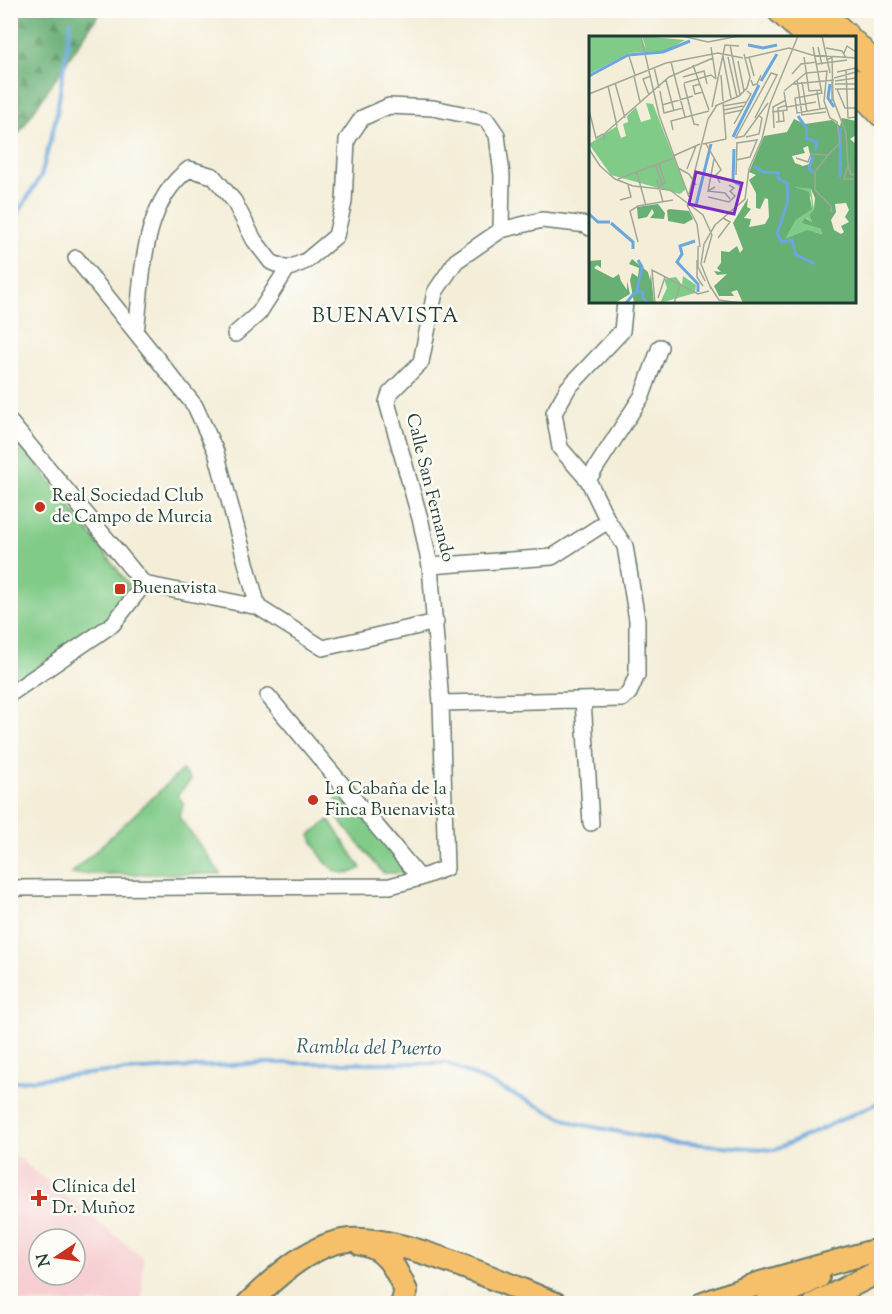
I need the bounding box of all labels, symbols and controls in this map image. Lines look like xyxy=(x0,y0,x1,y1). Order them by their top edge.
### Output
inset map xyxy=(589,36,856,303)
district label: BUENAVISTA xyxy=(312,303,460,332)
street label: Calle San Fernando xyxy=(398,411,460,565)
place label: Real Sociedad Club de Campo de Murcia xyxy=(52,484,212,531)
marker: Real Sociedad Club de Campo de Murcia xyxy=(33,500,47,514)
place label: Buenavista xyxy=(132,576,217,602)
marker: Buenavista xyxy=(113,582,127,596)
place label: La Cabaña de la Finca Buenavista xyxy=(325,777,455,824)
marker: La Cabaña de la Finca Buenavista xyxy=(306,793,320,807)
water label: Rambla del Puerto xyxy=(296,1033,442,1065)
place label: Clínica del Dr. Muñoz xyxy=(52,1175,136,1222)
marker: Clínica del Dr. Muñoz xyxy=(30,1189,48,1207)
north arrow xyxy=(27,1227,87,1287)
text: N xyxy=(32,1251,57,1269)

